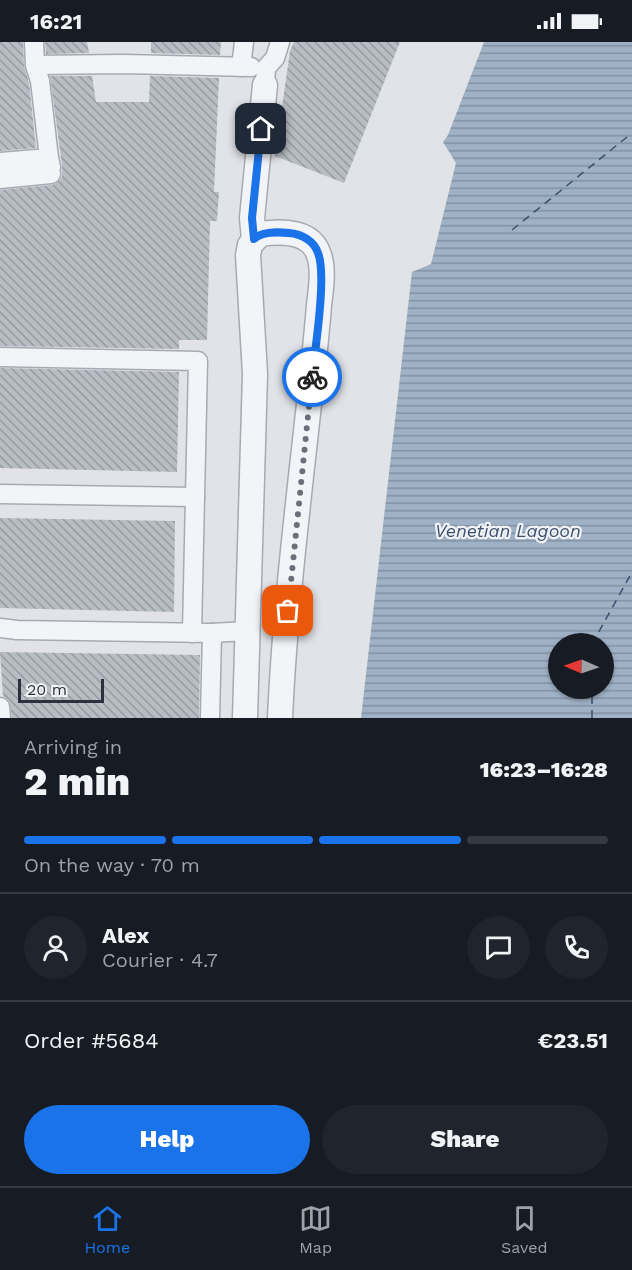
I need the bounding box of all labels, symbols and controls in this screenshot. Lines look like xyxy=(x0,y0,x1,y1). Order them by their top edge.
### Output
text: 16:21 xyxy=(30,9,82,34)
pin xyxy=(235,103,286,154)
icon: home xyxy=(244,112,277,145)
courier xyxy=(282,347,342,407)
icon: bike xyxy=(296,361,329,394)
water label: Venetian Lagoon xyxy=(435,520,581,541)
pin xyxy=(262,585,313,636)
icon: bag xyxy=(271,594,304,627)
north arrow xyxy=(548,633,614,699)
map controls xyxy=(548,633,614,699)
scale bar xyxy=(18,676,104,704)
text: 20 m xyxy=(27,680,67,699)
text: Arriving in xyxy=(24,735,122,759)
text: 16:23–16:28 xyxy=(480,757,608,782)
text: 2 min xyxy=(24,759,130,804)
text: On the way · 70 m xyxy=(24,853,200,877)
button: person xyxy=(24,916,87,979)
button: chat xyxy=(467,916,530,979)
button: phone xyxy=(545,916,608,979)
text: Alex xyxy=(102,923,149,948)
text: Courier · 4.7 xyxy=(102,948,218,972)
text: Order #5684 xyxy=(24,1028,159,1053)
text: €23.51 xyxy=(538,1028,608,1053)
button: Help xyxy=(24,1105,310,1174)
button: Share xyxy=(322,1105,608,1174)
tab: Home xyxy=(84,1202,130,1257)
tab: Map xyxy=(299,1202,332,1257)
tab: Saved xyxy=(501,1202,548,1257)

